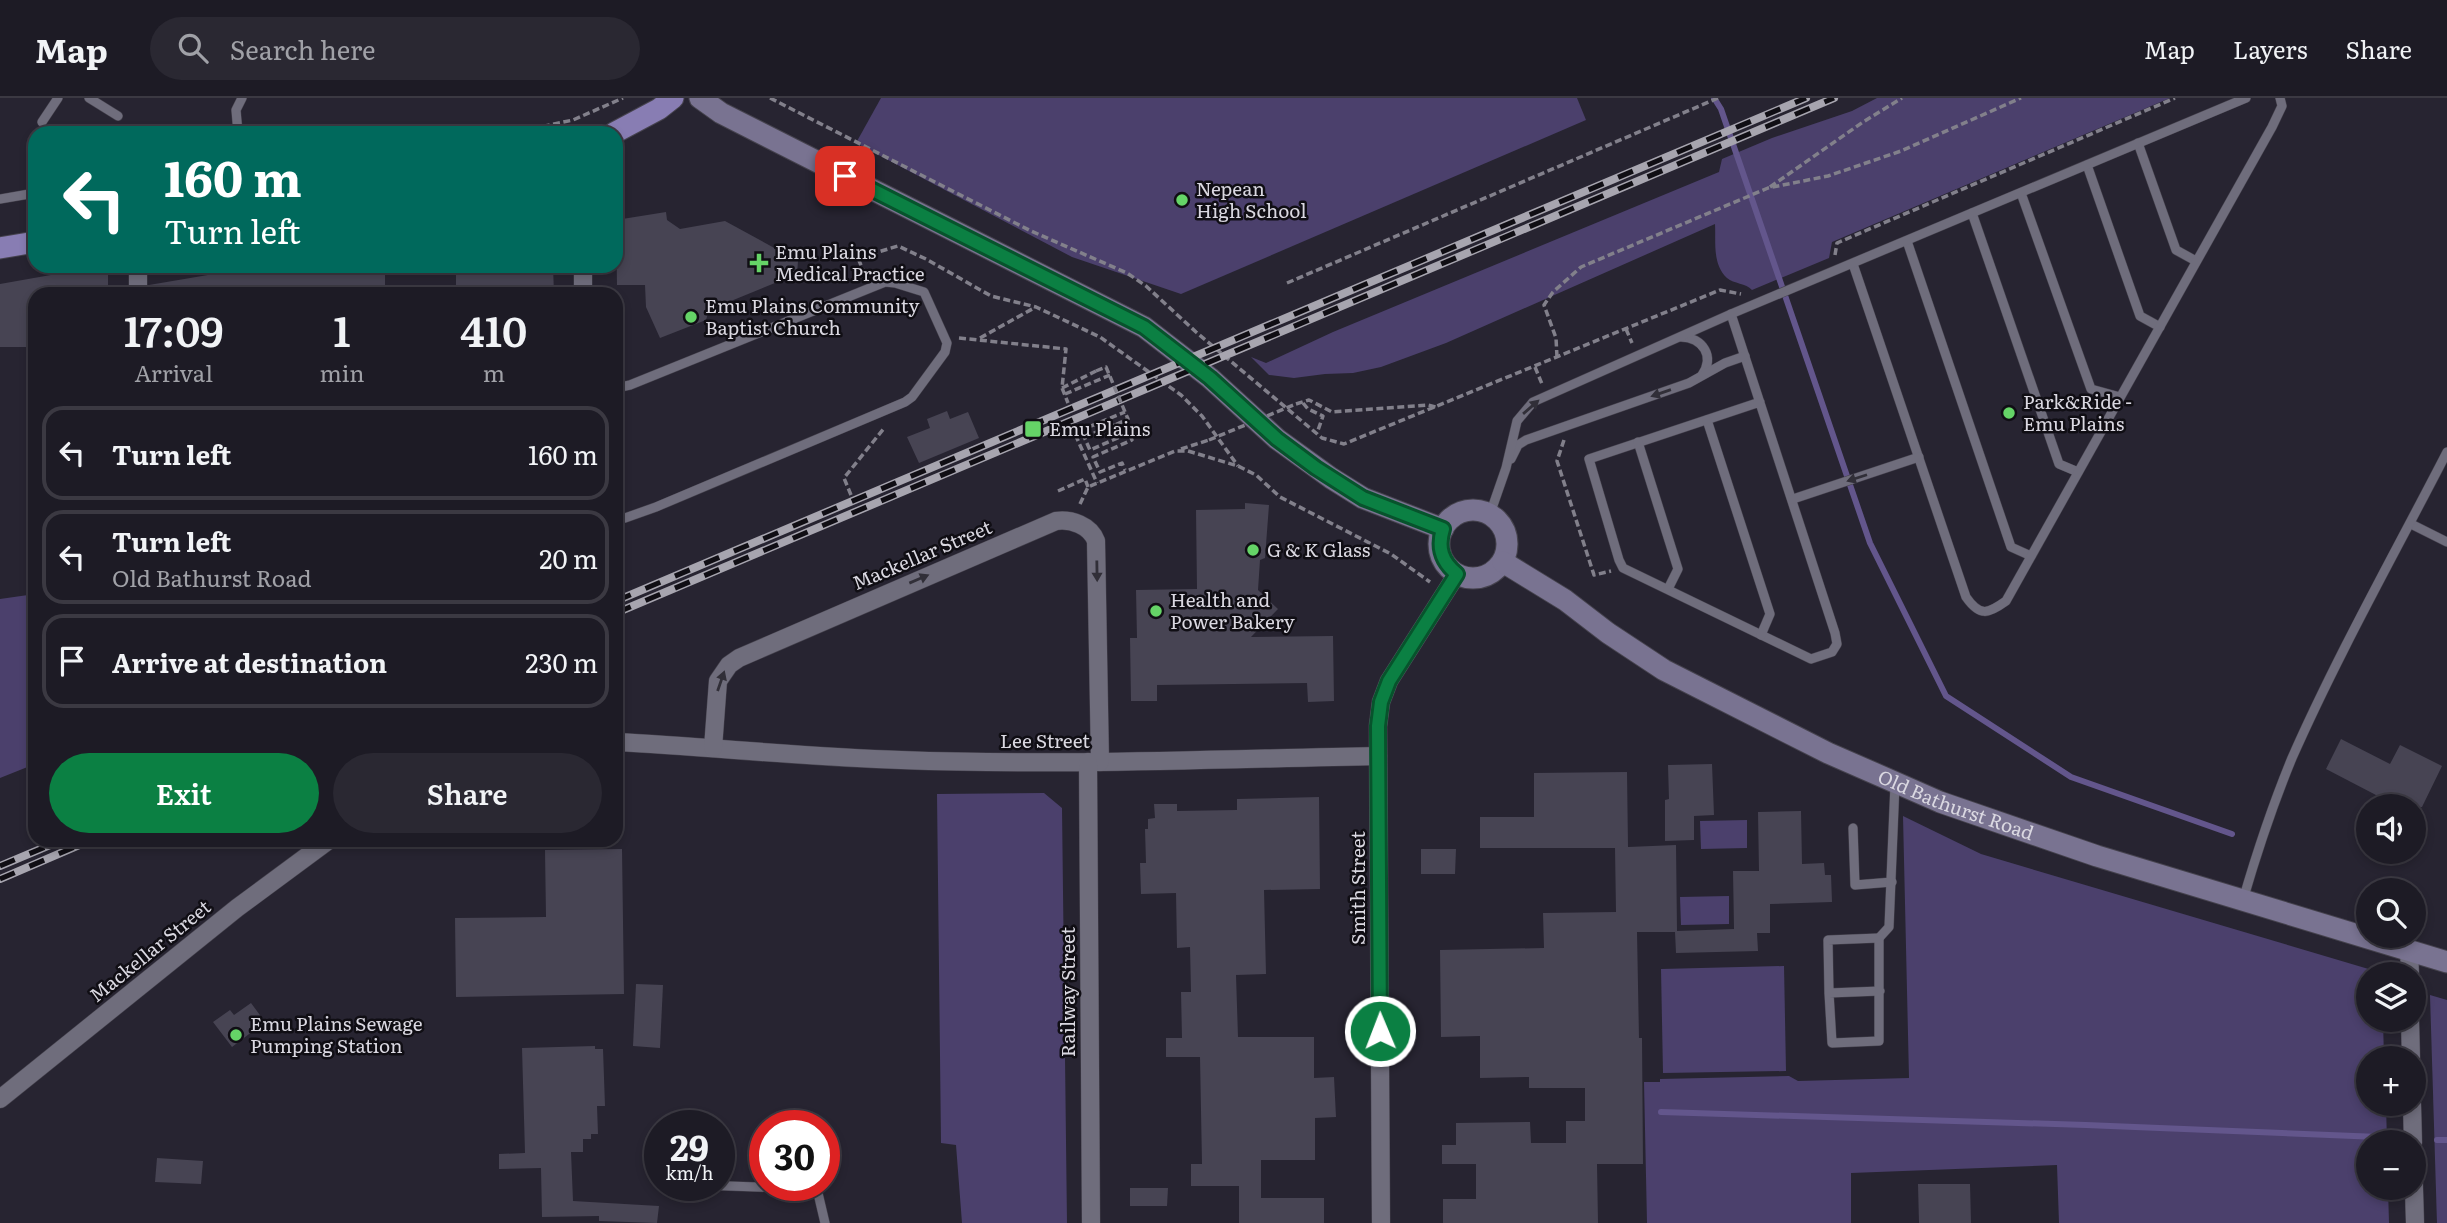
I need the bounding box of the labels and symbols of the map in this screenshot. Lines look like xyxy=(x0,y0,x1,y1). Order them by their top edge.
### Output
pin xyxy=(815,146,875,206)
place label: Nepean High School xyxy=(1196,174,1307,224)
marker: Nepean High School xyxy=(1174,192,1190,208)
place label: Emu Plains Medical Practice xyxy=(775,237,925,287)
marker: Emu Plains Medical Practice xyxy=(749,253,769,273)
place label: Emu Plains Community Baptist Church xyxy=(705,291,919,341)
marker: Emu Plains Community Baptist Church xyxy=(683,309,699,325)
place label: Park&Ride - Emu Plains xyxy=(2023,387,2132,437)
one-way arrow xyxy=(1650,388,1671,399)
one-way arrow xyxy=(1522,399,1540,415)
marker: Park&Ride - Emu Plains xyxy=(2001,405,2017,421)
place label: Emu Plains xyxy=(1049,414,1151,442)
marker: Emu Plains xyxy=(1023,419,1043,439)
one-way arrow xyxy=(1846,473,1867,484)
street label: Mackellar Street xyxy=(848,512,996,596)
place label: G & K Glass xyxy=(1267,535,1371,563)
marker: G & K Glass xyxy=(1245,542,1261,558)
one-way arrow xyxy=(1092,560,1103,582)
one-way arrow xyxy=(909,574,930,585)
place label: Health and Power Bakery xyxy=(1170,585,1295,635)
marker: Health and Power Bakery xyxy=(1148,603,1164,619)
one-way arrow xyxy=(716,670,727,691)
street label: Lee Street xyxy=(1000,726,1090,754)
street label: Old Bathurst Road xyxy=(1874,762,2038,846)
street label: Smith Street xyxy=(1343,831,1371,945)
street label: Mackellar Street xyxy=(83,892,216,1008)
street label: Railway Street xyxy=(1053,926,1081,1057)
position arrow xyxy=(1343,994,1417,1068)
place label: Emu Plains Sewage Pumping Station xyxy=(250,1009,423,1059)
marker: Emu Plains Sewage Pumping Station xyxy=(228,1027,244,1043)
speed limit sign: 30 xyxy=(749,1110,840,1201)

